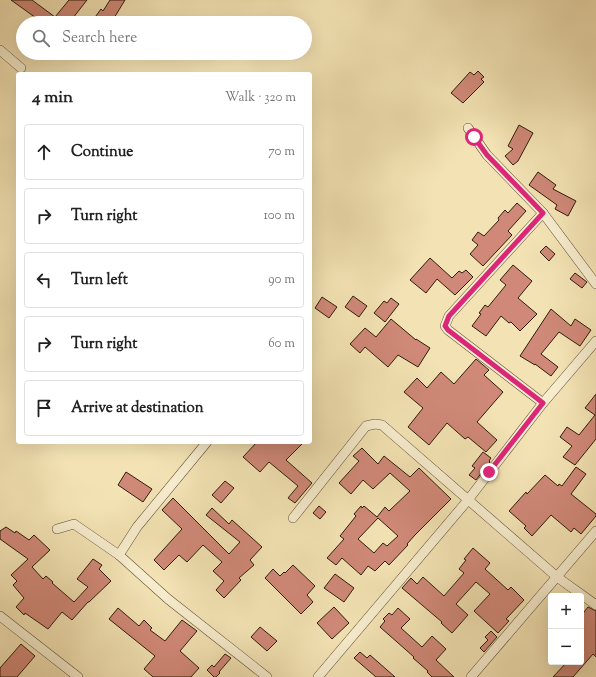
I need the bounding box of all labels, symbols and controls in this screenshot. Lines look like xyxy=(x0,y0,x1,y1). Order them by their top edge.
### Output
search box xyxy=(16,16,312,60)
icon: search xyxy=(30,27,52,49)
text: Search here xyxy=(62,28,137,49)
text: 4 min xyxy=(32,86,73,110)
text: Walk · 320 m xyxy=(225,89,296,107)
route start xyxy=(465,128,483,146)
icon: ahead xyxy=(33,141,55,163)
text: Continue xyxy=(71,142,133,163)
text: 70 m xyxy=(268,143,295,161)
icon: right xyxy=(33,205,55,227)
text: Turn right xyxy=(71,206,137,227)
text: 100 m xyxy=(263,207,295,225)
icon: left xyxy=(33,269,55,291)
text: Turn left xyxy=(71,270,128,291)
text: 90 m xyxy=(268,271,295,289)
icon: right xyxy=(33,333,55,355)
text: Turn right xyxy=(71,334,137,355)
text: 60 m xyxy=(268,335,295,353)
icon: arrive xyxy=(33,397,55,419)
text: Arrive at destination xyxy=(71,398,204,419)
route end xyxy=(480,463,498,481)
map controls xyxy=(548,593,584,665)
button: + xyxy=(548,593,584,629)
button: − xyxy=(548,629,584,665)

